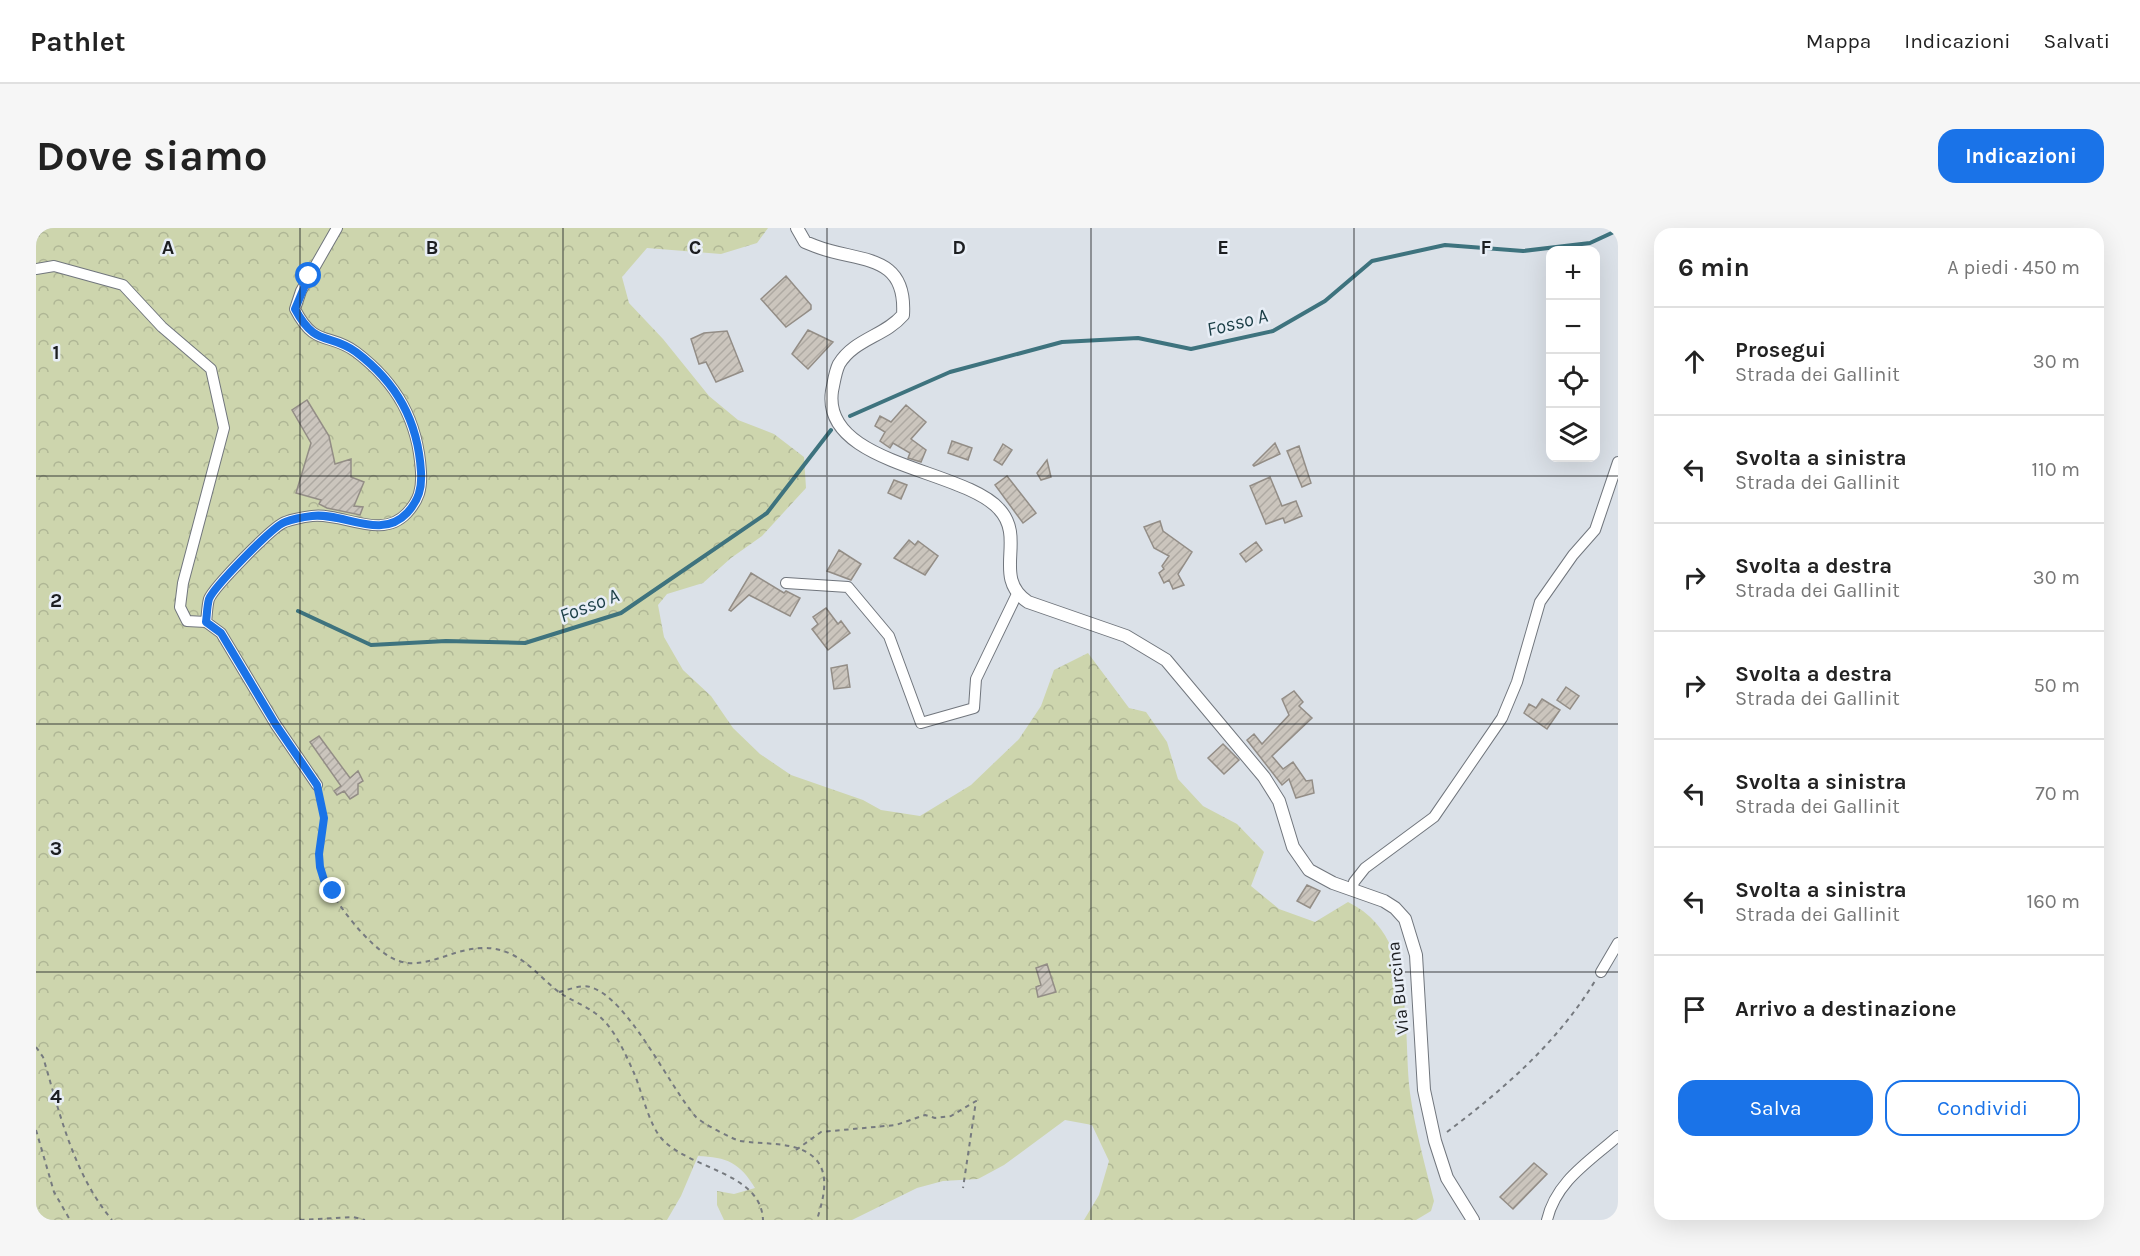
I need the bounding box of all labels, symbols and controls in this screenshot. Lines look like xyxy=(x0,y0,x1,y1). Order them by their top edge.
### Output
text: Pathlet xyxy=(30,25,126,58)
text: Mappa xyxy=(1806,29,1871,53)
text: Indicazioni xyxy=(1904,29,2011,53)
text: Salvati xyxy=(2044,29,2110,53)
button: Indicazioni xyxy=(1938,129,2104,183)
text: Dove siamo xyxy=(36,131,267,181)
text: A xyxy=(162,236,175,259)
text: B xyxy=(426,236,438,259)
text: C xyxy=(689,236,701,259)
text: D xyxy=(952,236,966,259)
text: E xyxy=(1217,236,1229,259)
text: F xyxy=(1481,236,1492,259)
map controls xyxy=(1546,246,1600,462)
button: + xyxy=(1546,246,1600,300)
text: 6 min xyxy=(1678,252,1750,283)
text: A piedi · 450 m xyxy=(1947,256,2080,279)
route start xyxy=(295,262,321,288)
button: − xyxy=(1546,300,1600,354)
water label: Fosso A xyxy=(1204,304,1270,341)
text: Prosegui xyxy=(1735,337,1826,363)
text: 1 xyxy=(52,341,60,364)
icon: ahead xyxy=(1678,345,1711,378)
text: 30 m xyxy=(2033,350,2080,373)
button: locate xyxy=(1546,354,1600,408)
text: Strada dei Gallinit xyxy=(1735,363,1900,386)
button: layers xyxy=(1546,408,1600,462)
text: Svolta a sinistra xyxy=(1735,445,1907,471)
icon: left xyxy=(1678,453,1711,486)
text: 110 m xyxy=(2031,458,2080,481)
text: Strada dei Gallinit xyxy=(1735,471,1900,494)
text: Svolta a destra xyxy=(1735,553,1892,579)
icon: right xyxy=(1678,561,1711,594)
text: 30 m xyxy=(2033,566,2080,589)
text: Strada dei Gallinit xyxy=(1735,579,1900,602)
water label: Fosso A xyxy=(556,584,622,627)
text: 2 xyxy=(50,589,62,612)
text: Svolta a destra xyxy=(1735,661,1892,687)
icon: right xyxy=(1678,669,1711,702)
text: 50 m xyxy=(2033,674,2080,697)
text: Strada dei Gallinit xyxy=(1735,687,1900,710)
text: Svolta a sinistra xyxy=(1735,769,1907,795)
icon: left xyxy=(1678,777,1711,810)
text: 70 m xyxy=(2035,782,2080,805)
text: Strada dei Gallinit xyxy=(1735,795,1900,818)
text: 3 xyxy=(50,837,62,860)
route end xyxy=(319,877,345,903)
text: Svolta a sinistra xyxy=(1735,877,1907,903)
icon: left xyxy=(1678,885,1711,918)
text: 160 m xyxy=(2027,890,2080,913)
text: Strada dei Gallinit xyxy=(1735,903,1900,926)
street label: Via Burcina xyxy=(1382,940,1414,1036)
icon: arrive xyxy=(1678,993,1711,1026)
text: Arrivo a destinazione xyxy=(1735,996,1956,1022)
button: Salva xyxy=(1678,1080,1873,1136)
button: Condividi xyxy=(1885,1080,2080,1136)
text: 4 xyxy=(50,1085,62,1108)

